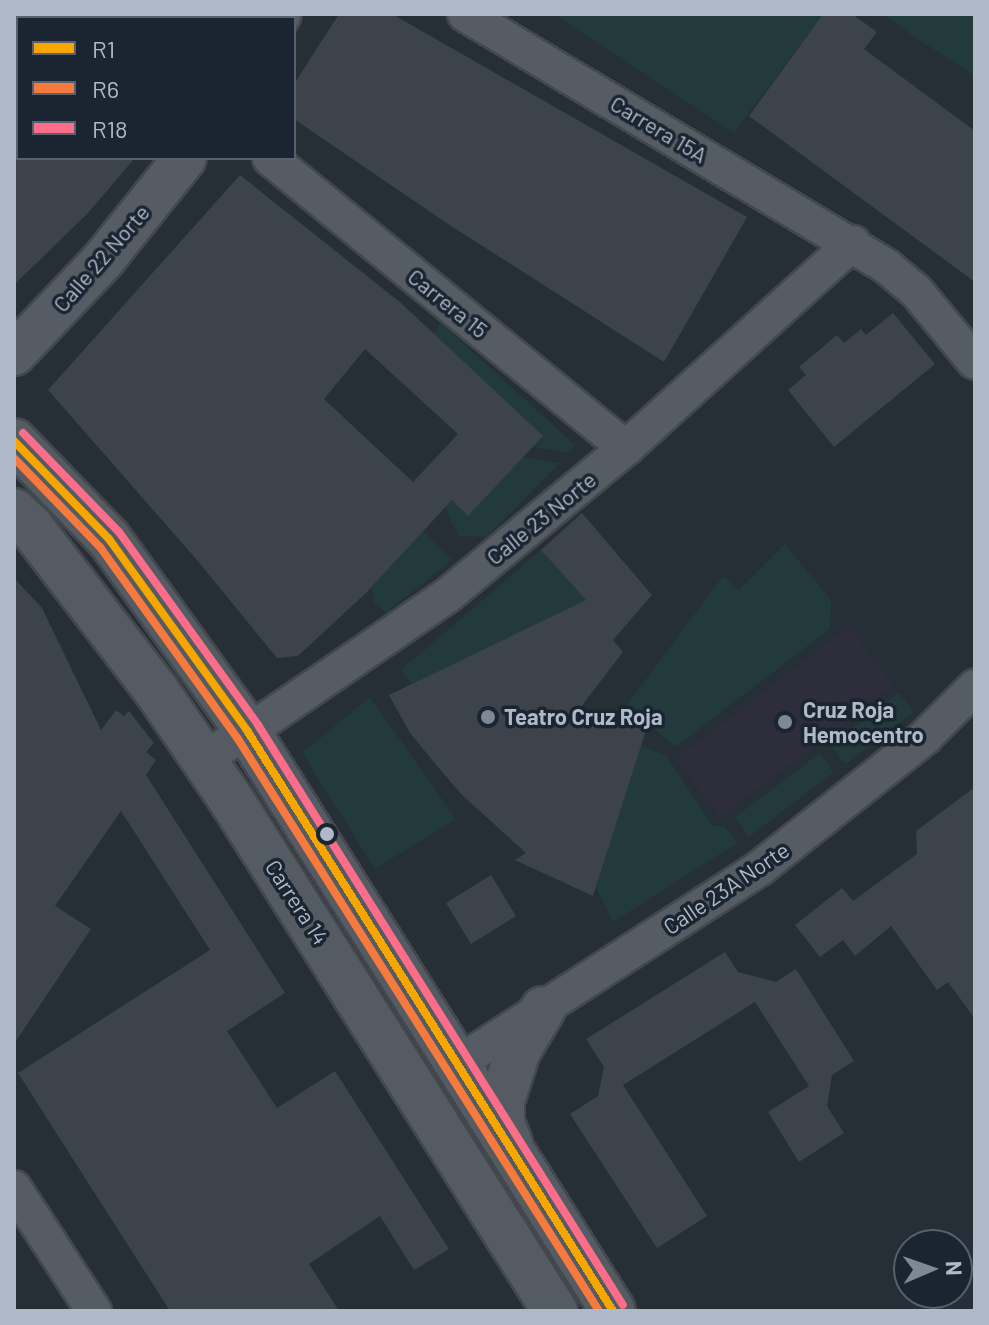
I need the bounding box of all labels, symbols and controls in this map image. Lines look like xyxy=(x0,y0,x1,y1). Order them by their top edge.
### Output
legend xyxy=(16,16,296,160)
text: R1 xyxy=(92,34,115,63)
text: R6 xyxy=(92,74,119,103)
street label: Carrera 15A xyxy=(606,90,712,168)
text: R18 xyxy=(92,114,128,143)
street label: Calle 22 Norte xyxy=(47,199,155,317)
street label: Carrera 15 xyxy=(403,263,493,343)
street label: Calle 23 Norte xyxy=(481,466,601,570)
place label: Cruz Roja Hemocentro xyxy=(803,696,924,748)
place label: Teatro Cruz Roja xyxy=(504,704,663,730)
marker: Teatro Cruz Roja xyxy=(479,708,497,726)
marker: Cruz Roja Hemocentro xyxy=(774,711,796,733)
unlabelled marker xyxy=(319,826,335,842)
street label: Calle 23A Norte xyxy=(658,836,794,940)
street label: Carrera 14 xyxy=(260,855,334,949)
north arrow xyxy=(893,1229,973,1309)
text: N xyxy=(942,1260,968,1276)

